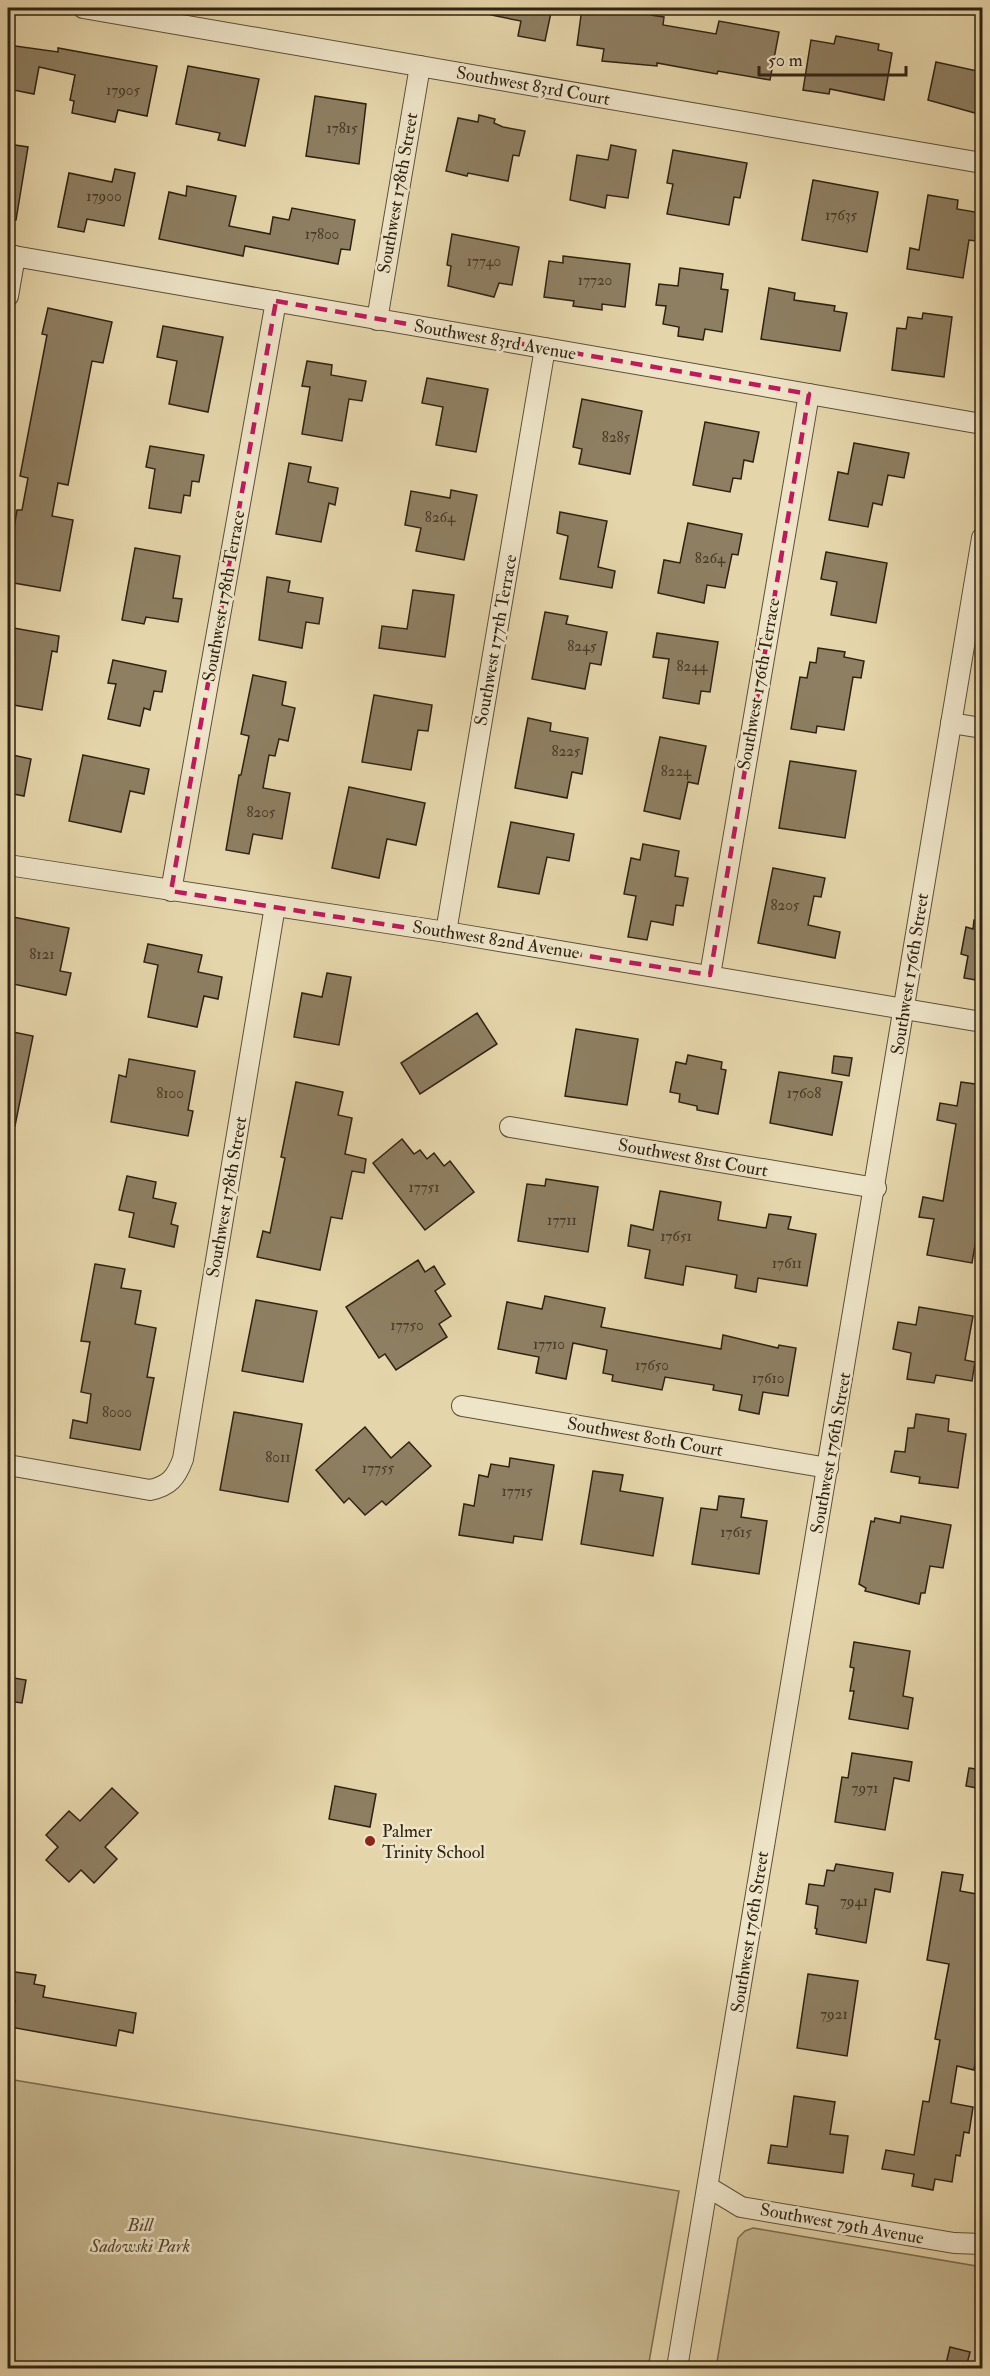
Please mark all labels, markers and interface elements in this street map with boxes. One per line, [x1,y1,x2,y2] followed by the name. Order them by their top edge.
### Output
[759,39,906,77] scale bar
[768,49,803,72] text: 50 m
[454,61,612,111] street label: Southwest 83rd Court
[106,81,141,100] house number: 17905
[373,111,423,275] street label: Southwest 178th Street
[326,119,358,138] house number: 17815
[86,187,122,206] house number: 17900
[825,206,857,225] house number: 17635
[305,225,339,244] house number: 17800
[467,252,501,271] house number: 17740
[578,271,612,290] house number: 17720
[412,314,578,366] street label: Southwest 83rd Avenue
[602,428,631,447] house number: 8285
[198,508,250,684] street label: Southwest 178th Terrace
[425,508,456,527] house number: 8264
[695,549,726,568] house number: 8264
[470,552,522,727] street label: Southwest 177th Terrace
[733,596,786,772] street label: Southwest 176th Terrace
[567,637,597,656] house number: 8245
[677,657,708,676] house number: 8244
[552,742,581,761] house number: 8225
[661,762,692,781] house number: 8224
[247,803,276,822] house number: 8205
[886,891,934,1057] street label: Southwest 176th Street
[771,896,800,915] house number: 8205
[411,915,582,965] street label: Southwest 82nd Avenue
[29,945,55,964] house number: 8121
[156,1084,184,1103] house number: 8100
[787,1084,821,1103] house number: 17608
[202,1115,252,1279] street label: Southwest 178th Street
[616,1134,770,1183] street label: Southwest 81st Court
[408,1178,440,1197] house number: 17751
[547,1211,577,1230] house number: 17711
[660,1227,692,1246] house number: 17651
[772,1254,802,1273] house number: 17611
[390,1316,424,1335] house number: 17750
[533,1335,565,1354] house number: 17710
[635,1356,669,1375] house number: 17650
[752,1369,784,1388] house number: 17610
[805,1370,857,1536] street label: Southwest 176th Street
[102,1403,132,1422] house number: 8000
[565,1412,725,1462] street label: Southwest 80th Court
[265,1448,291,1467] house number: 8011
[362,1459,395,1478] house number: 17755
[501,1482,533,1501] house number: 17715
[720,1523,752,1542] house number: 17615
[852,1779,878,1798] house number: 7971
[382,1820,485,1864] place label: Palmer Trinity School
[363,1834,377,1848] marker: Palmer Trinity School
[726,1849,774,2015] street label: Southwest 176th Street
[840,1892,868,1911] house number: 7941
[820,2005,848,2024] house number: 7921
[758,2198,926,2250] street label: Southwest 79th Avenue
[89,2214,190,2258] park label: Bill Sadowski Park

